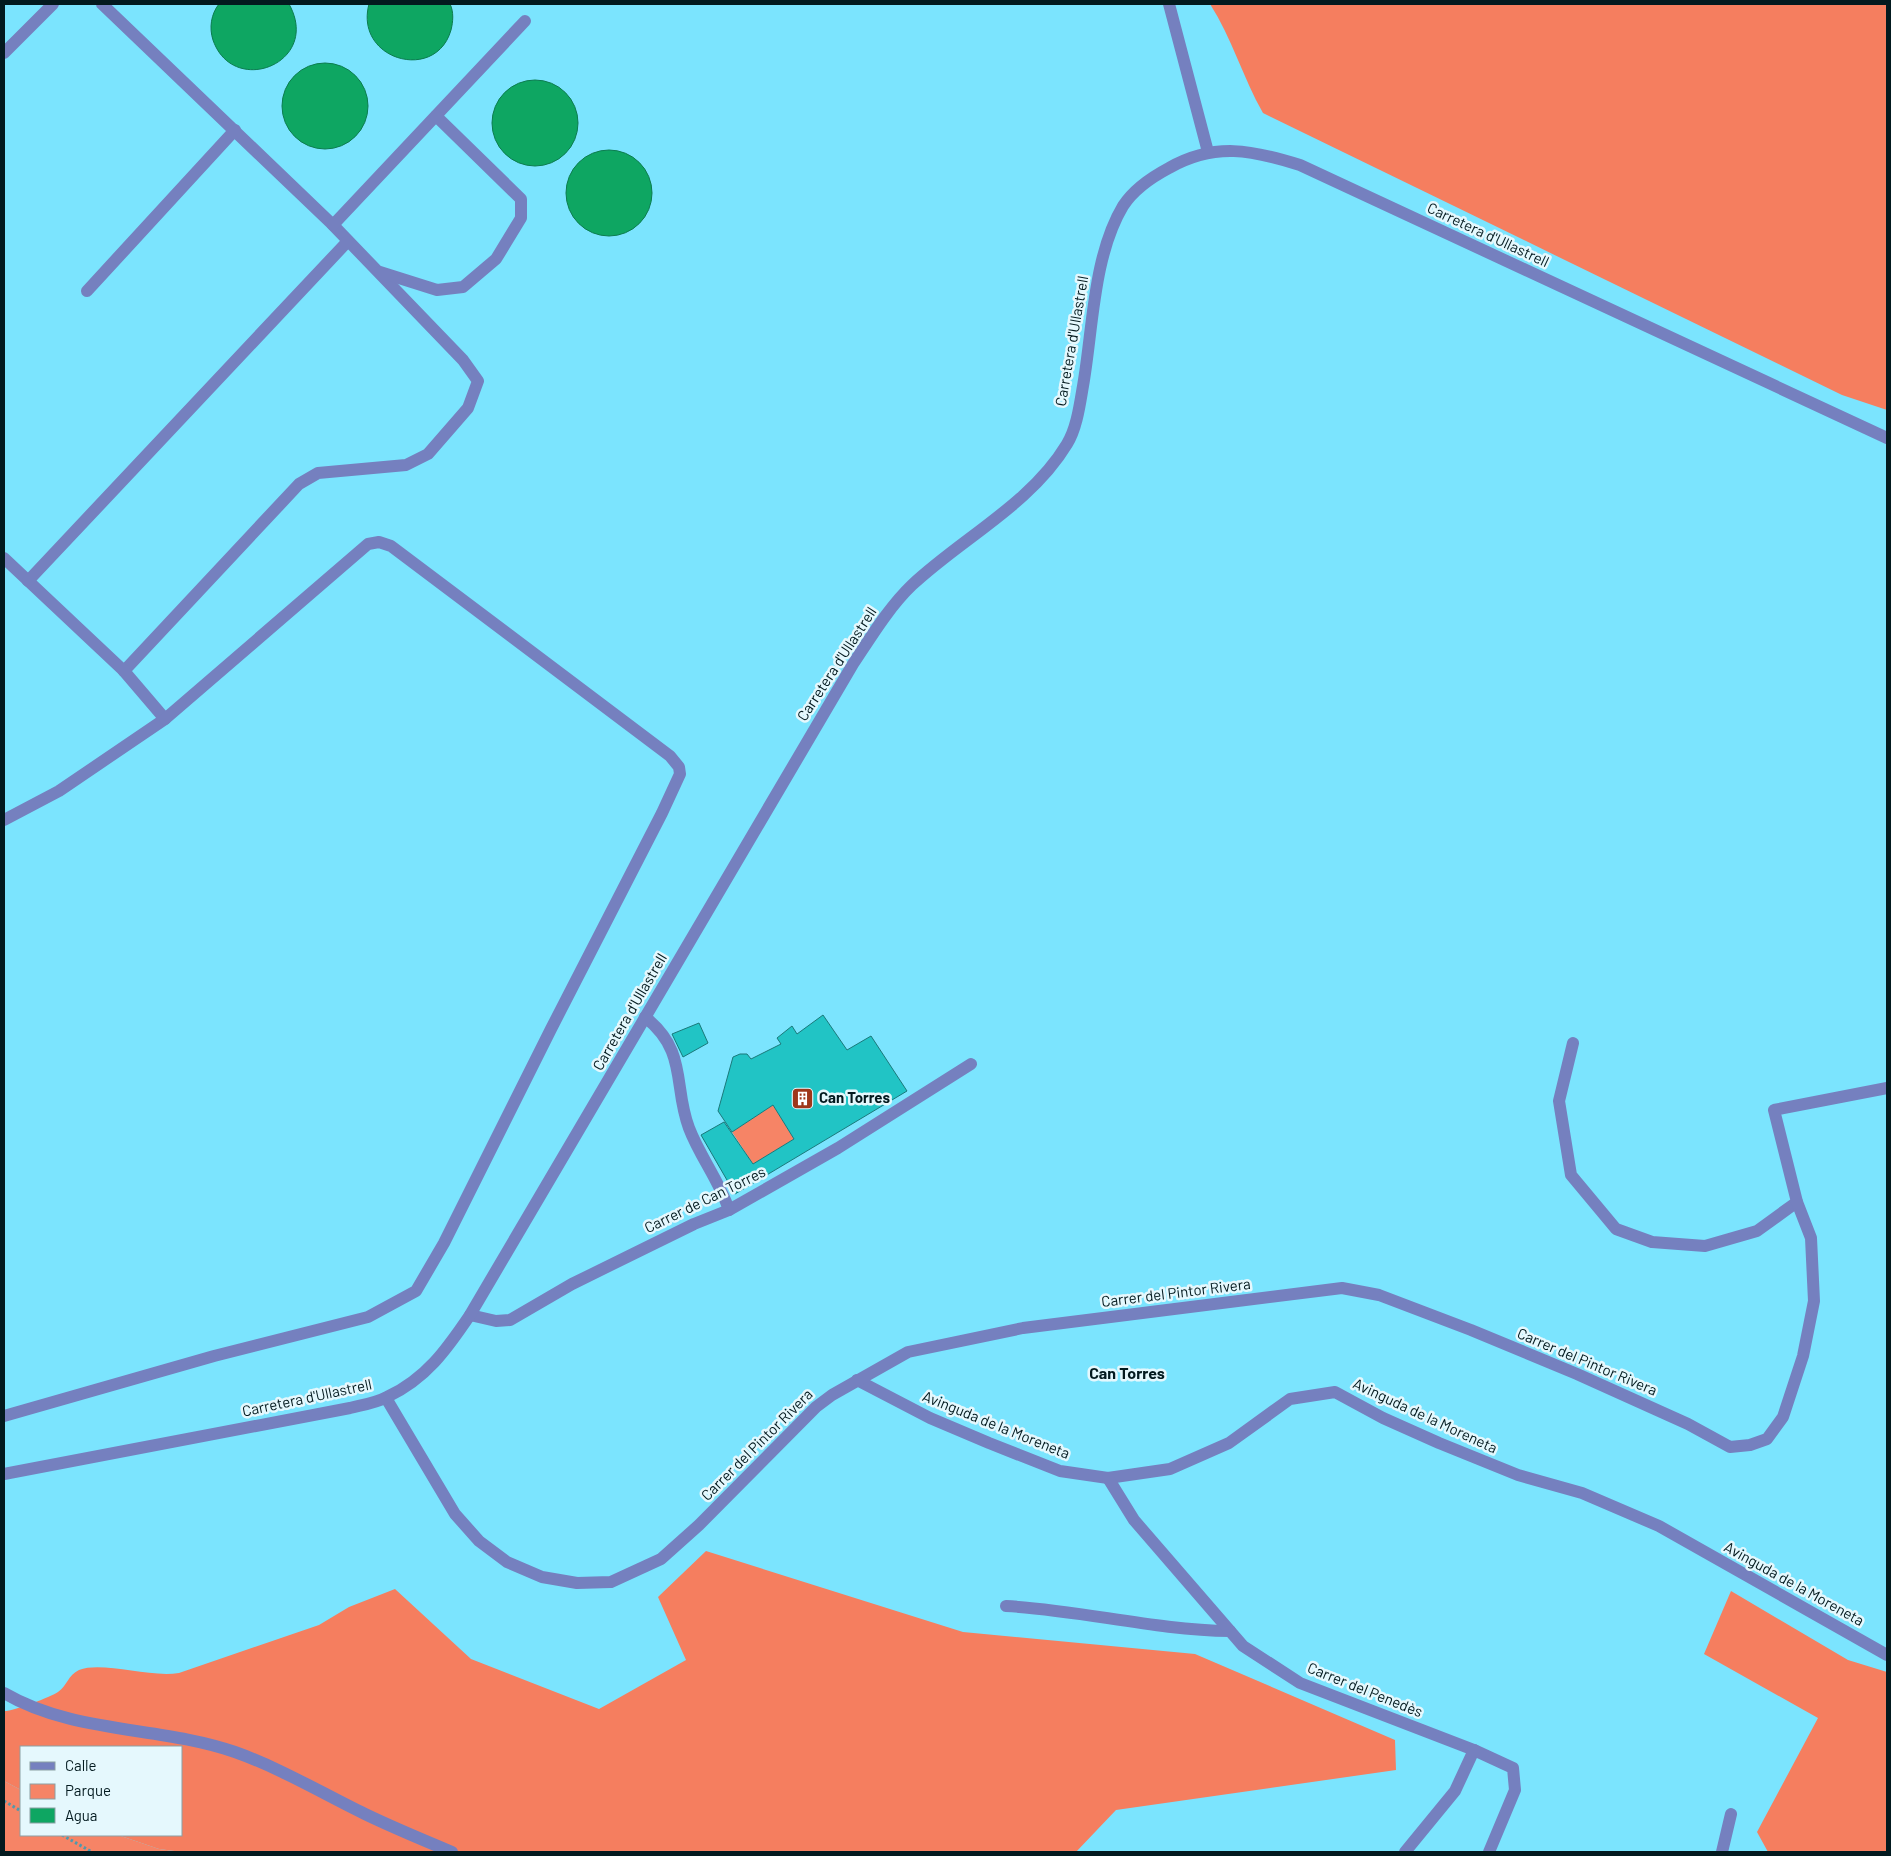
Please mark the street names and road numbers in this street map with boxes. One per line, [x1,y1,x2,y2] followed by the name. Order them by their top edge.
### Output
[1425,198,1552,270] street label: Carretera d'Ullastrell
[1051,274,1091,407] street label: Carretera d'Ullastrell
[793,603,880,724] street label: Carretera d'Ullastrell
[588,950,670,1073] street label: Carretera d'Ullastrell
[641,1162,768,1236] street label: Carrer de Can Torres
[1100,1274,1252,1310] street label: Carrer del Pintor Rivera
[1515,1323,1660,1399] street label: Carrer del Pintor Rivera
[240,1374,373,1420] street label: Carretera d'Ullastrell
[1350,1374,1500,1456] street label: Avinguda de la Moreneta
[697,1385,816,1504] street label: Carrer del Pintor Rivera
[920,1386,1073,1462] street label: Avinguda de la Moreneta
[1721,1537,1868,1629] street label: Avinguda de la Moreneta
[1305,1658,1426,1720] street label: Carrer del Penedès

